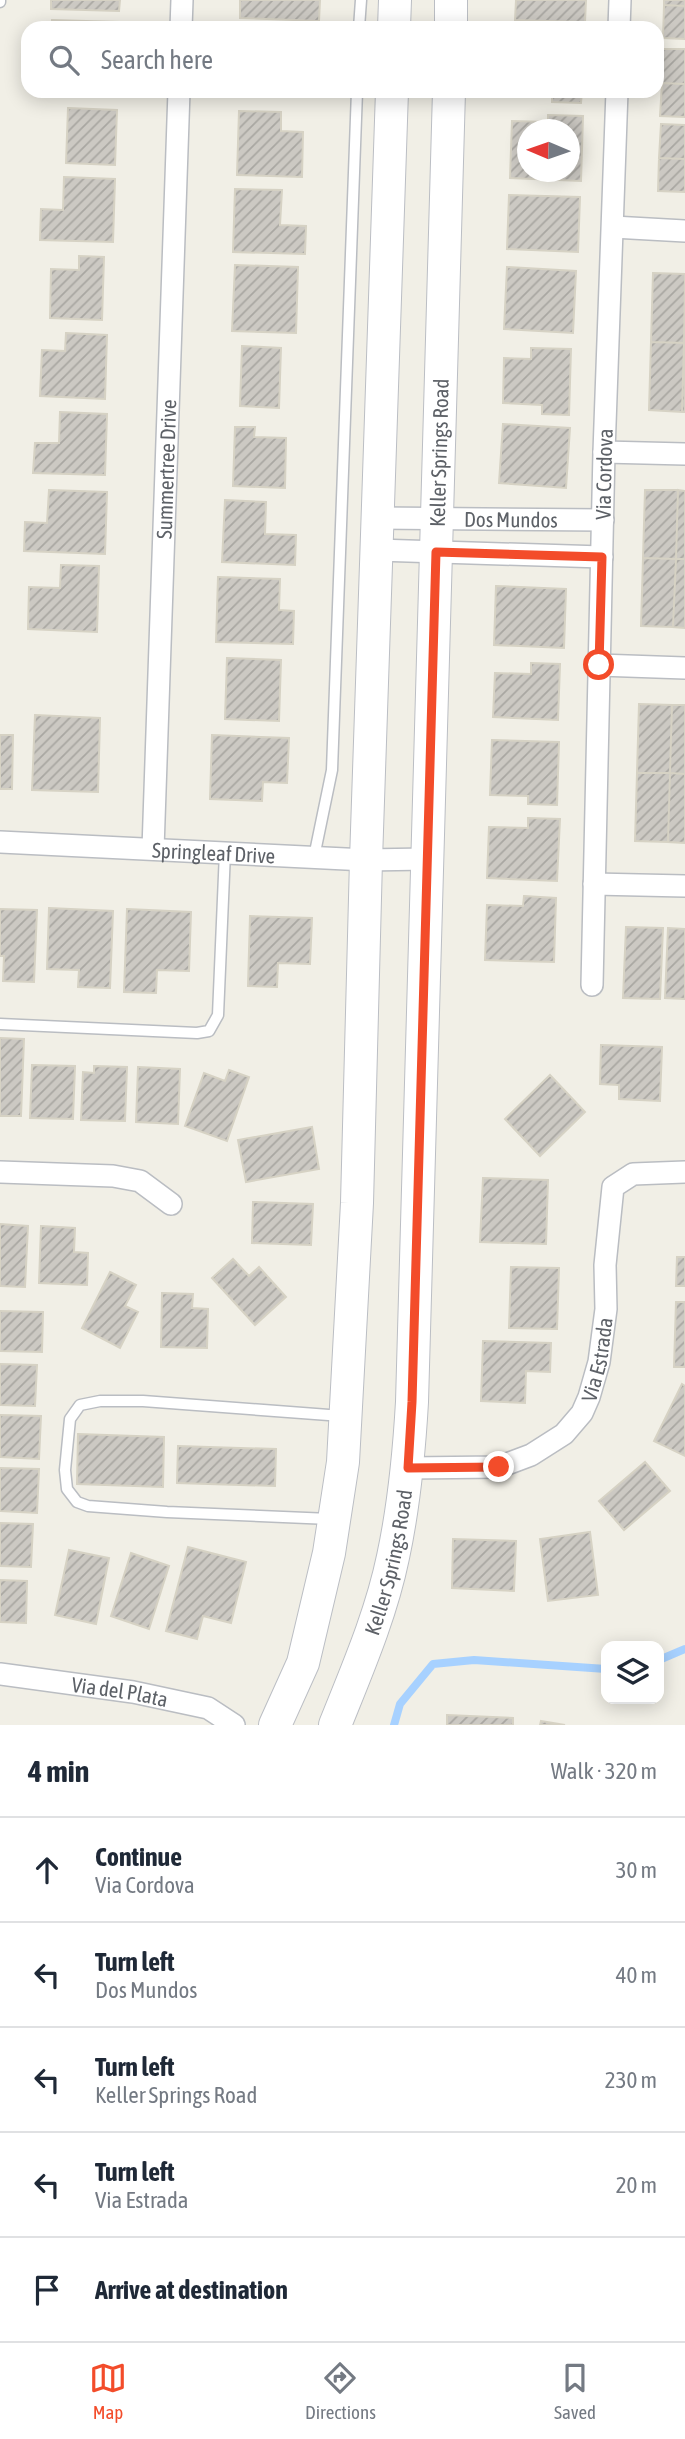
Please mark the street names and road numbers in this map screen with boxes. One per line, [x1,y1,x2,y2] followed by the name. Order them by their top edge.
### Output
[425,378,453,527] street label: Keller Springs Road
[152,399,180,539] street label: Summertree Drive
[590,428,617,520] street label: Via Cordova
[464,507,558,532] street label: Dos Mundos
[152,837,276,868] street label: Springleaf Drive
[576,1316,617,1404] street label: Via Estrada
[359,1488,416,1638] street label: Keller Springs Road
[70,1672,170,1711] street label: Via del Plata

